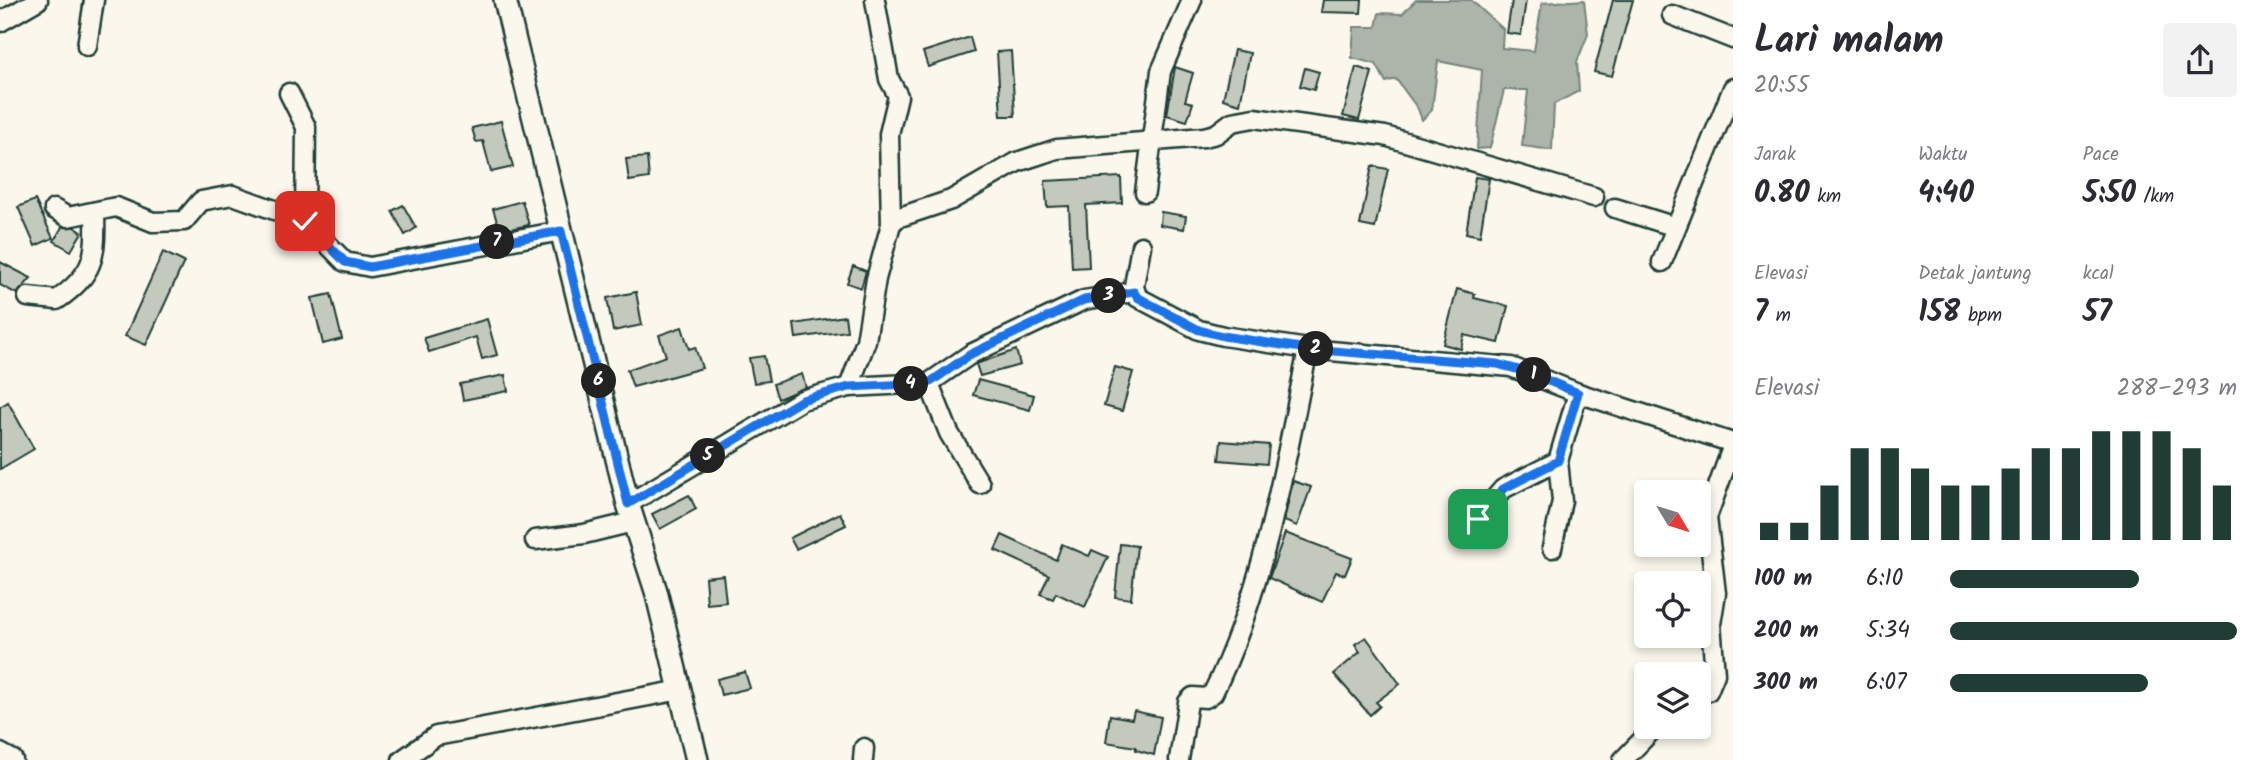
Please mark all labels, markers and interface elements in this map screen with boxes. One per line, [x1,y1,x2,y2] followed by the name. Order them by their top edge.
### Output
[1754,12,1944,72] text: Lari malam
[2163,23,2237,97] button: share
[1754,68,1809,104] text: 20:55
[1754,140,1796,170] text: Jarak
[1918,140,1968,170] text: Waktu
[2083,140,2119,170] text: Pace
[1754,170,1810,218] text: 0.80
[1918,170,1974,218] text: 4:40
[2083,170,2136,218] text: 5:50
[1810,182,1841,212] text: km
[2136,182,2174,212] text: /km
[275,191,335,251] pin
[286,202,324,240] icon: check
[480,224,514,260] pin: 7
[492,226,501,256] text: 7
[1754,259,1808,289] text: Elevasi
[1918,259,2031,289] text: Detak jantung
[2083,259,2114,289] text: kcal
[1092,278,1126,314] pin: 3
[1103,280,1114,310] text: 3
[1754,289,1768,337] text: 7
[1918,289,1960,337] text: 158
[2083,289,2112,337] text: 57
[1768,301,1791,331] text: m
[1960,301,2002,331] text: bpm
[1298,332,1334,366] pin: 2
[1310,333,1321,363] text: 2
[1516,358,1552,392] pin: 1
[1531,359,1536,389] text: 1
[582,364,616,398] pin: 6
[593,365,604,395] text: 6
[894,366,928,402] pin: 4
[905,368,916,398] text: 4
[1754,371,1819,407] text: Elevasi
[2117,371,2237,407] text: 288–293 m
[690,438,726,474] pin: 5
[703,440,712,470] text: 5
[1634,480,1712,556] north arrow
[1634,480,1711,739] map controls
[1448,489,1508,549] pin
[1459,500,1497,538] icon: arrive
[1754,561,1812,597] text: 100 m
[1866,561,1903,597] text: 6:10
[1634,571,1711,648] button: locate
[1754,613,1819,649] text: 200 m
[1866,613,1910,649] text: 5:34
[1634,662,1711,739] button: layers
[1754,665,1818,701] text: 300 m
[1866,665,1907,701] text: 6:07

